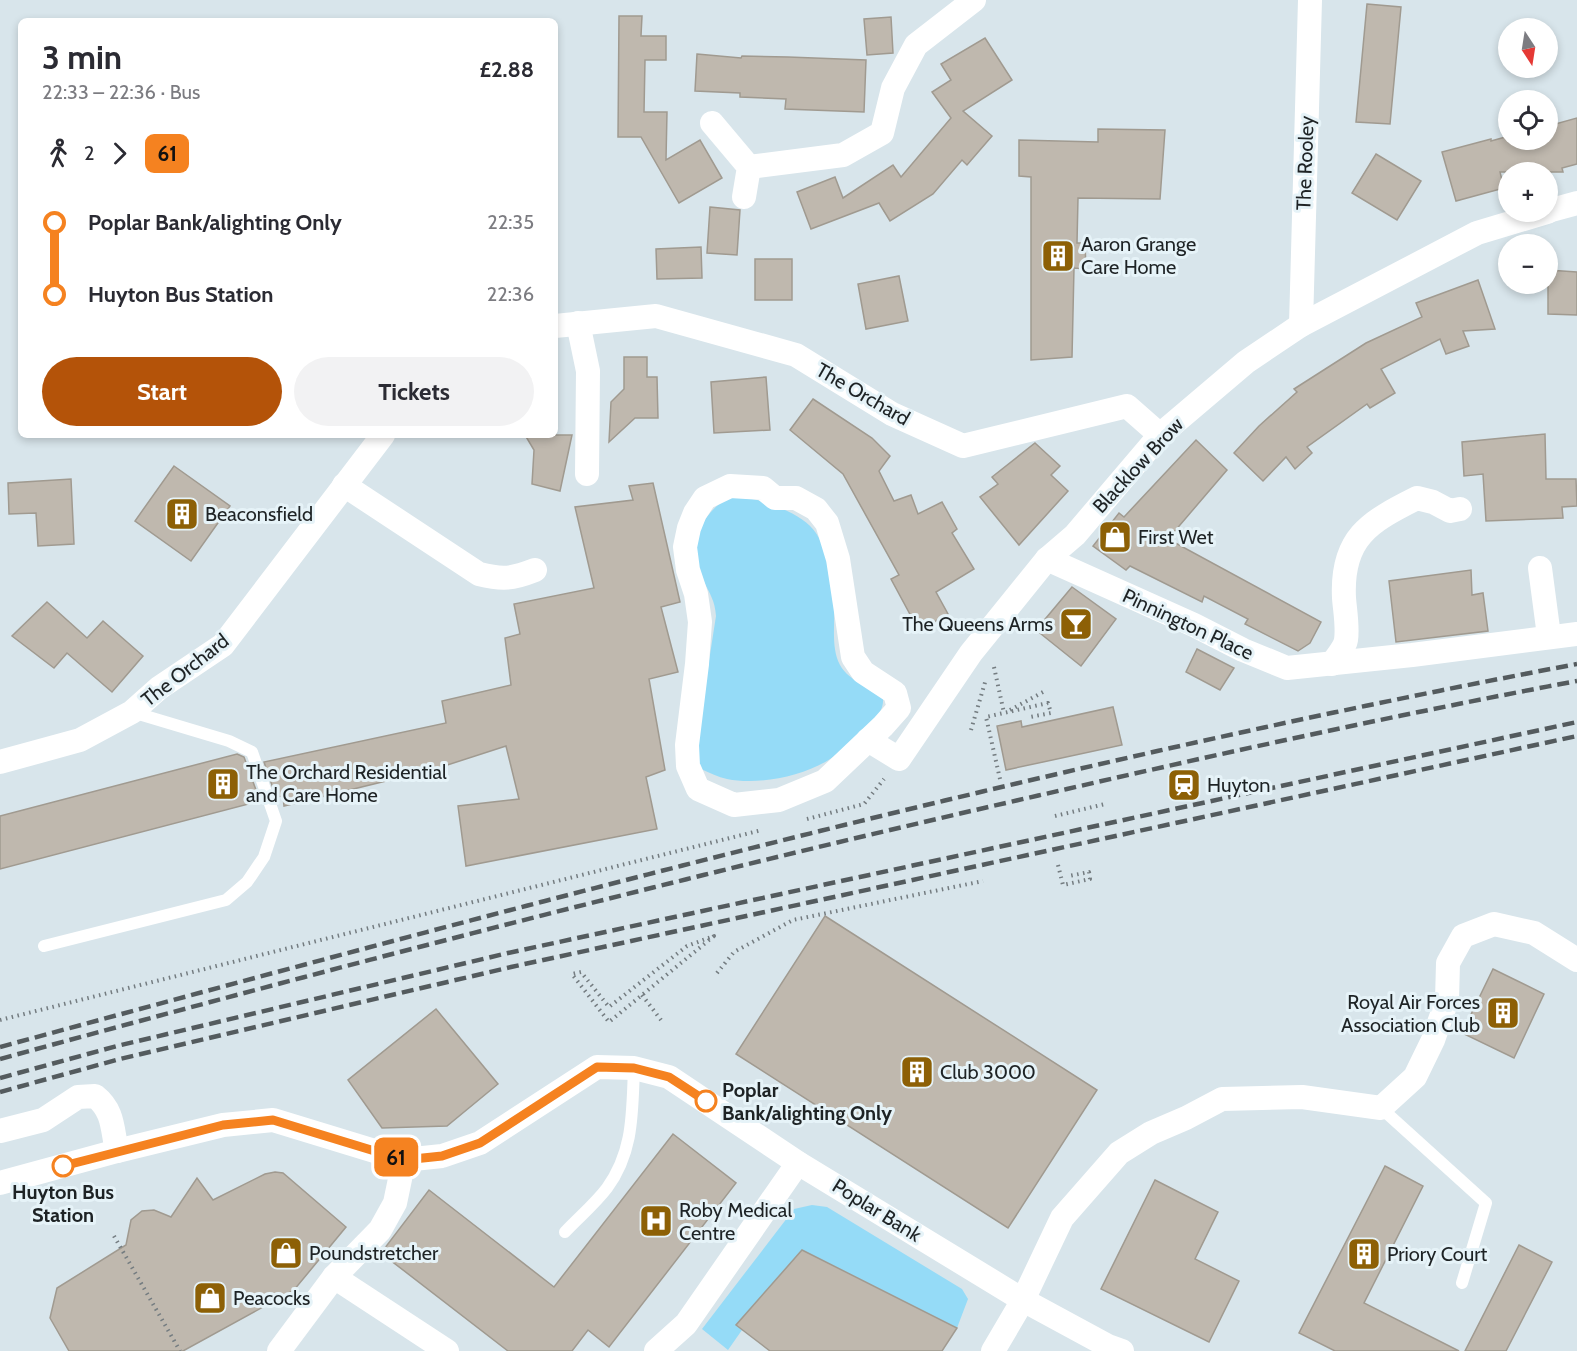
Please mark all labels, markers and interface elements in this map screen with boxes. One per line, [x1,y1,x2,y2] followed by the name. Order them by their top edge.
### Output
[1498,18,1558,78] north arrow
[1498,18,1558,294] map controls
[42,37,122,77] text: 3 min
[479,56,534,83] text: £2.88
[42,80,200,104] text: 22:33 – 22:36 · Bus
[1498,90,1558,150] button: locate
[1291,115,1319,211] street label: The Rooley
[42,137,75,170] icon: walk
[103,137,136,170] icon: forward
[84,141,94,165] text: 2
[157,141,177,166] text: 61
[1498,162,1558,222] button: +
[88,209,342,236] text: Poplar Bank/alighting Only
[487,210,534,234] text: 22:35
[1081,232,1196,279] place label: Aaron Grange Care Home
[1498,234,1558,294] button: −
[1040,238,1076,274] building icon: Aaron Grange Care Home
[88,281,273,308] text: Huyton Bus Station
[487,282,534,306] text: 22:36
[42,357,282,426] button: Start
[294,357,534,426] button: Tickets
[812,358,914,430] street label: The Orchard
[1088,412,1189,518] street label: Blacklow Brow
[164,496,200,532] building icon: Beaconsfield
[205,502,313,526] place label: Beaconsfield
[1097,519,1133,555] shop icon: First Wet
[1138,525,1214,549] place label: First Wet
[1119,583,1257,665] street label: Pinnington Place
[1058,606,1094,642] bar icon: The Queens Arms
[902,612,1053,636] place label: The Queens Arms
[137,628,233,712] street label: The Orchard
[246,760,447,807] place label: The Orchard Residential and Care Home
[205,766,241,802] building icon: The Orchard Residential and Care Home
[1166,767,1202,803] station icon: Huyton
[1207,773,1270,797] place label: Huyton
[1341,990,1480,1037] place label: Royal Air Forces Association Club
[1485,995,1521,1031] building icon: Royal Air Forces Association Club
[899,1054,935,1090] building icon: Club 3000
[940,1060,1036,1084] place label: Club 3000
[722,1078,892,1125] place label: Poplar Bank/alighting Only
[695,1090,717,1112] marker: Poplar Bank/alighting Only
[369,1138,423,1176] line badge: 61
[386,1145,406,1170] text: 61
[52,1155,74,1177] marker: Huyton Bus Station
[828,1173,926,1247] street label: Poplar Bank
[12,1180,114,1227] place label: Huyton Bus Station
[679,1198,792,1245] place label: Roby Medical Centre
[638,1203,674,1239] hospital icon: Roby Medical Centre
[268,1235,304,1271] shop icon: Poundstretcher
[1346,1236,1382,1272] building icon: Priory Court
[309,1241,439,1265] place label: Poundstretcher
[1387,1242,1488,1266] place label: Priory Court
[192,1280,228,1316] shop icon: Peacocks
[233,1286,310,1310] place label: Peacocks

